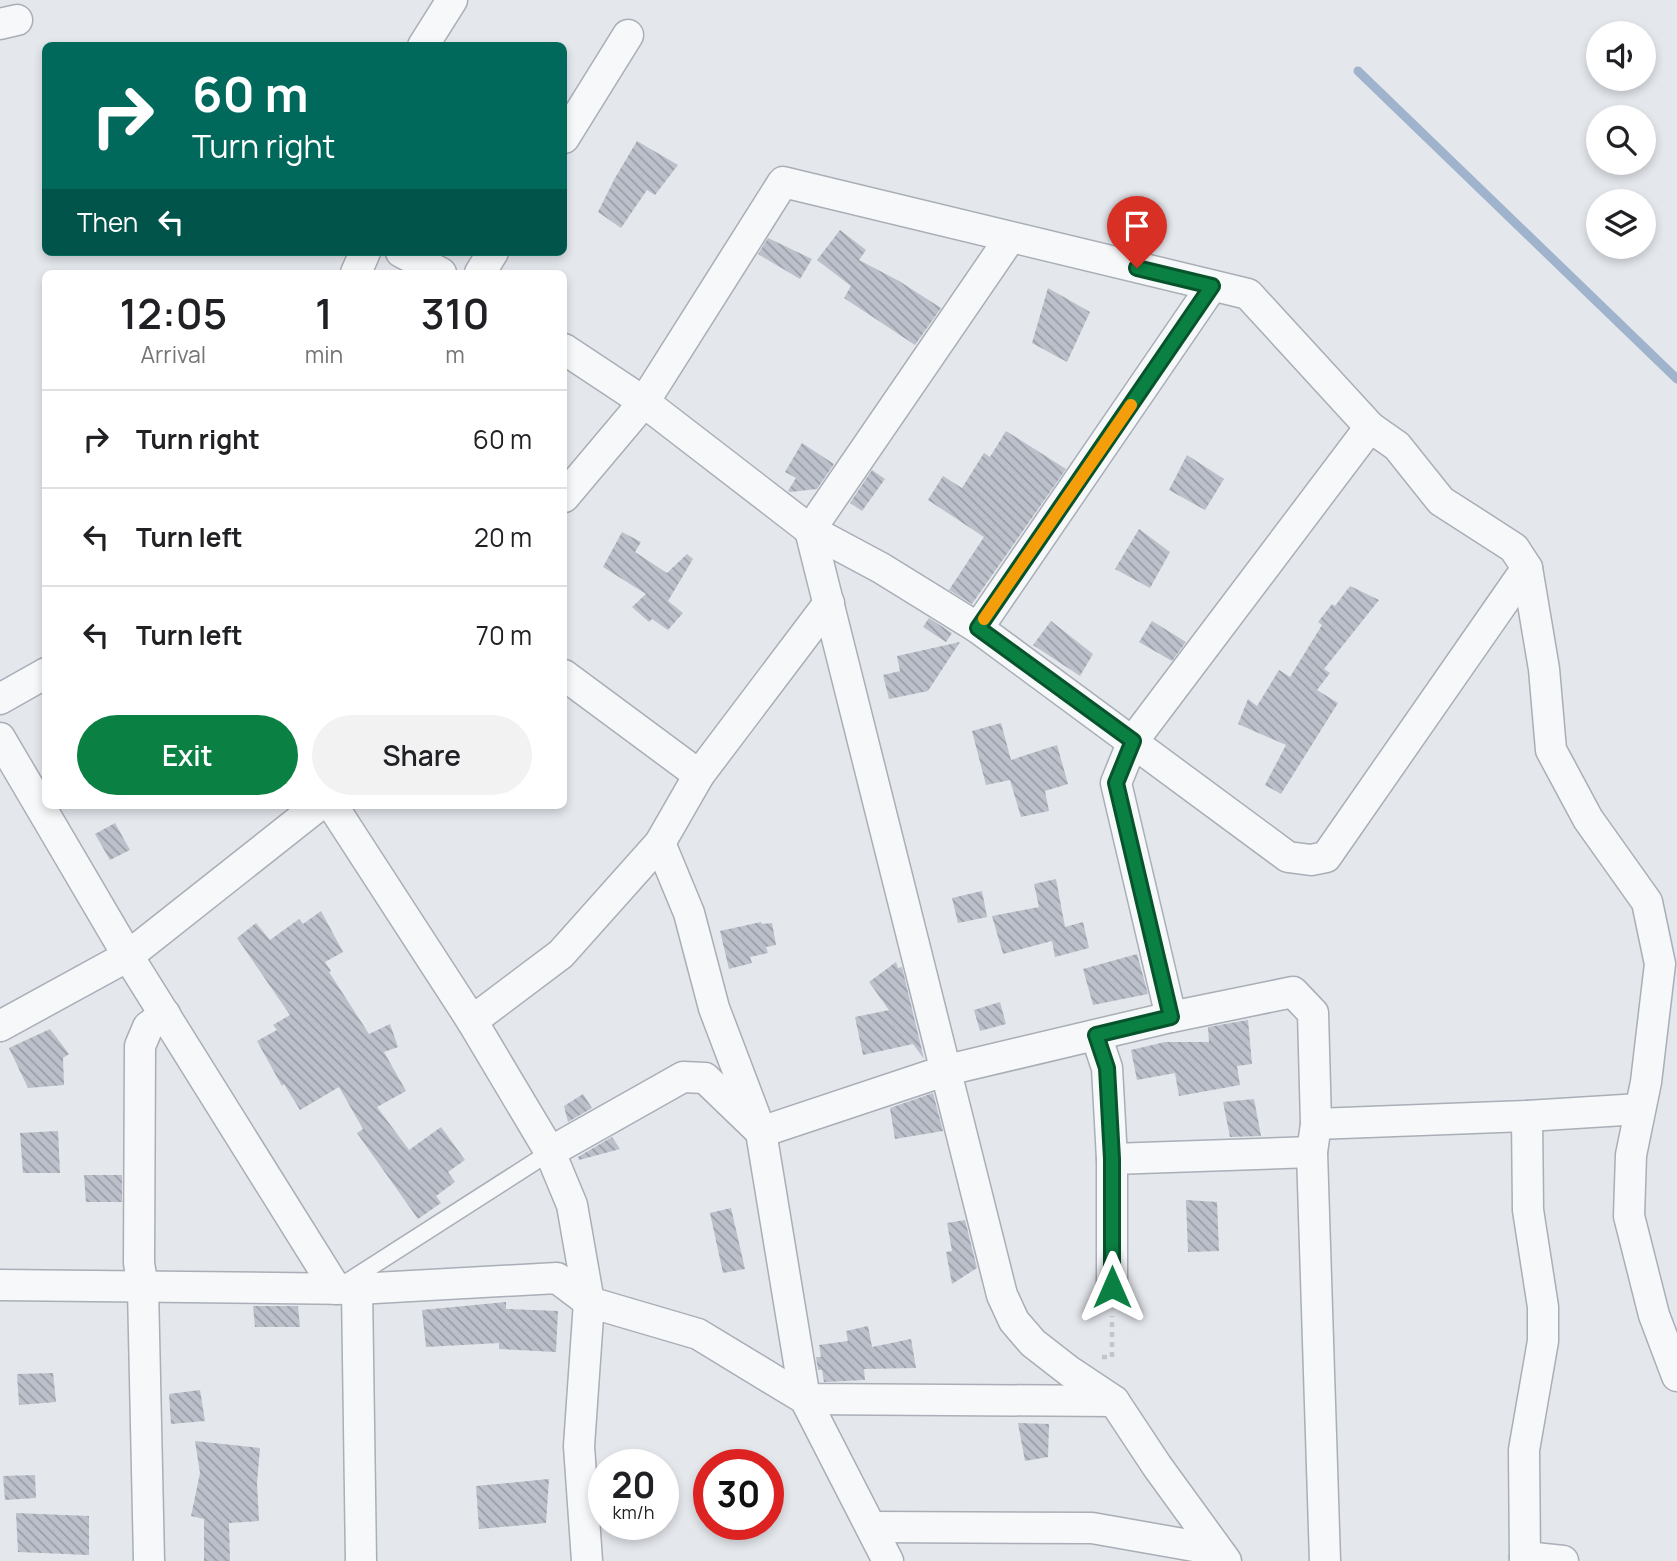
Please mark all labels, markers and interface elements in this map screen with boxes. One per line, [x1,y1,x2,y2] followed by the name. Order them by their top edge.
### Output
[1586,21,1656,259] map controls
[1586,21,1656,91] button: sound
[192,60,309,127] text: 60 m
[77,70,168,161] icon: right
[1586,105,1656,175] button: search
[192,124,335,168] text: Turn right
[1586,189,1656,259] button: layers
[1107,196,1167,268] pin
[152,203,190,241] icon: left
[77,204,138,240] text: Then
[1118,207,1156,245] icon: arrive
[120,284,227,342] text: 12:05
[315,284,333,342] text: 1
[421,284,489,342] text: 310
[140,338,206,370] text: Arrival
[305,338,343,370] text: min
[445,338,465,370] text: m
[77,420,115,458] icon: right
[136,421,260,457] text: Turn right
[473,421,532,457] text: 60 m
[77,518,115,556] icon: left
[136,519,243,555] text: Turn left
[474,519,532,555] text: 20 m
[77,616,115,654] icon: left
[136,617,243,653] text: Turn left
[476,617,532,653] text: 70 m
[77,715,298,795] button: Exit
[312,715,532,795] button: Share
[1075,1250,1149,1324] position arrow
[693,1449,784,1540] speed limit sign: 30
[612,1461,655,1509] text: 20
[613,1500,654,1524] text: km/h

